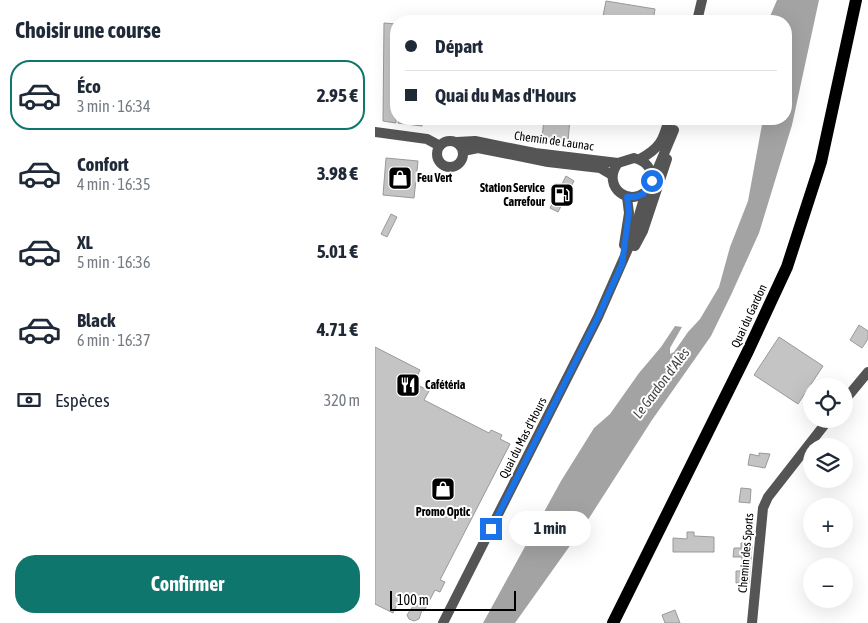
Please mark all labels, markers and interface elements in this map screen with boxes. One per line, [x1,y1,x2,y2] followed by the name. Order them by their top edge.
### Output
[15,17,161,43] text: Choisir une course
[435,35,483,57] text: Départ
[17,73,62,118] icon: car
[77,75,101,97] text: Éco
[317,84,358,106] text: 2.95 €
[435,84,576,106] text: Quai du Mas d'Hours
[77,97,150,115] text: 3 min · 16:34
[513,128,595,154] street label: Chemin de Launac
[17,151,62,196] icon: car
[77,153,129,175] text: Confort
[317,162,358,184] text: 3.98 €
[387,165,413,191] shop icon: Feu Vert
[641,170,663,192] route start
[417,171,453,185] place label: Feu Vert
[77,175,150,193] text: 4 min · 16:35
[480,181,546,209] place label: Station Service Carrefour
[549,182,575,208] fuel station icon: Station Service Carrefour
[17,229,62,274] icon: car
[77,231,93,253] text: XL
[317,240,358,262] text: 5.01 €
[77,253,150,271] text: 5 min · 16:36
[728,282,770,350] street label: Quai du Gardon
[17,307,62,352] icon: car
[77,309,115,331] text: Black
[317,318,358,340] text: 4.71 €
[77,331,150,349] text: 6 min · 16:37
[629,345,693,421] water label: Le Gardon d'Alès
[395,372,421,398] restaurant icon: Cafétéria
[425,378,466,392] place label: Cafétéria
[803,378,853,608] map controls
[803,378,853,428] button: locate
[15,386,43,414] icon: cash
[55,389,110,411] text: Espèces
[324,391,360,409] text: 320 m
[497,395,549,481] street label: Quai du Mas d'Hours
[803,438,853,488] button: layers
[430,476,456,502] shop icon: Promo Optic
[803,498,853,548] button: +
[416,505,471,519] place label: Promo Optic
[509,512,591,546] callout: 1 min
[736,513,756,593] street label: Chemin des Sports
[480,518,502,540] route end
[534,519,566,537] text: 1 min
[15,555,360,613] button: Confirmer
[803,558,853,608] button: −
[390,588,516,611] scale bar
[397,592,429,608] text: 100 m

